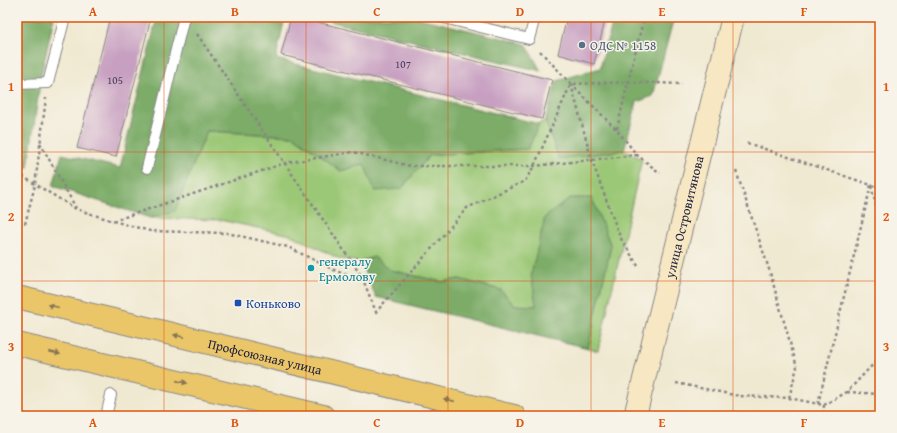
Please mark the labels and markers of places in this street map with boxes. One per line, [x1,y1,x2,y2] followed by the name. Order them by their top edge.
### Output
[590,36,656,55] place label: ОДС № 1158
[577,40,587,50] marker: ОДС № 1158
[319,252,376,286] place label: генералу Ермолову
[306,263,316,273] marker: генералу Ермолову
[246,294,301,313] place label: Коньково
[233,298,243,308] marker: Коньково

